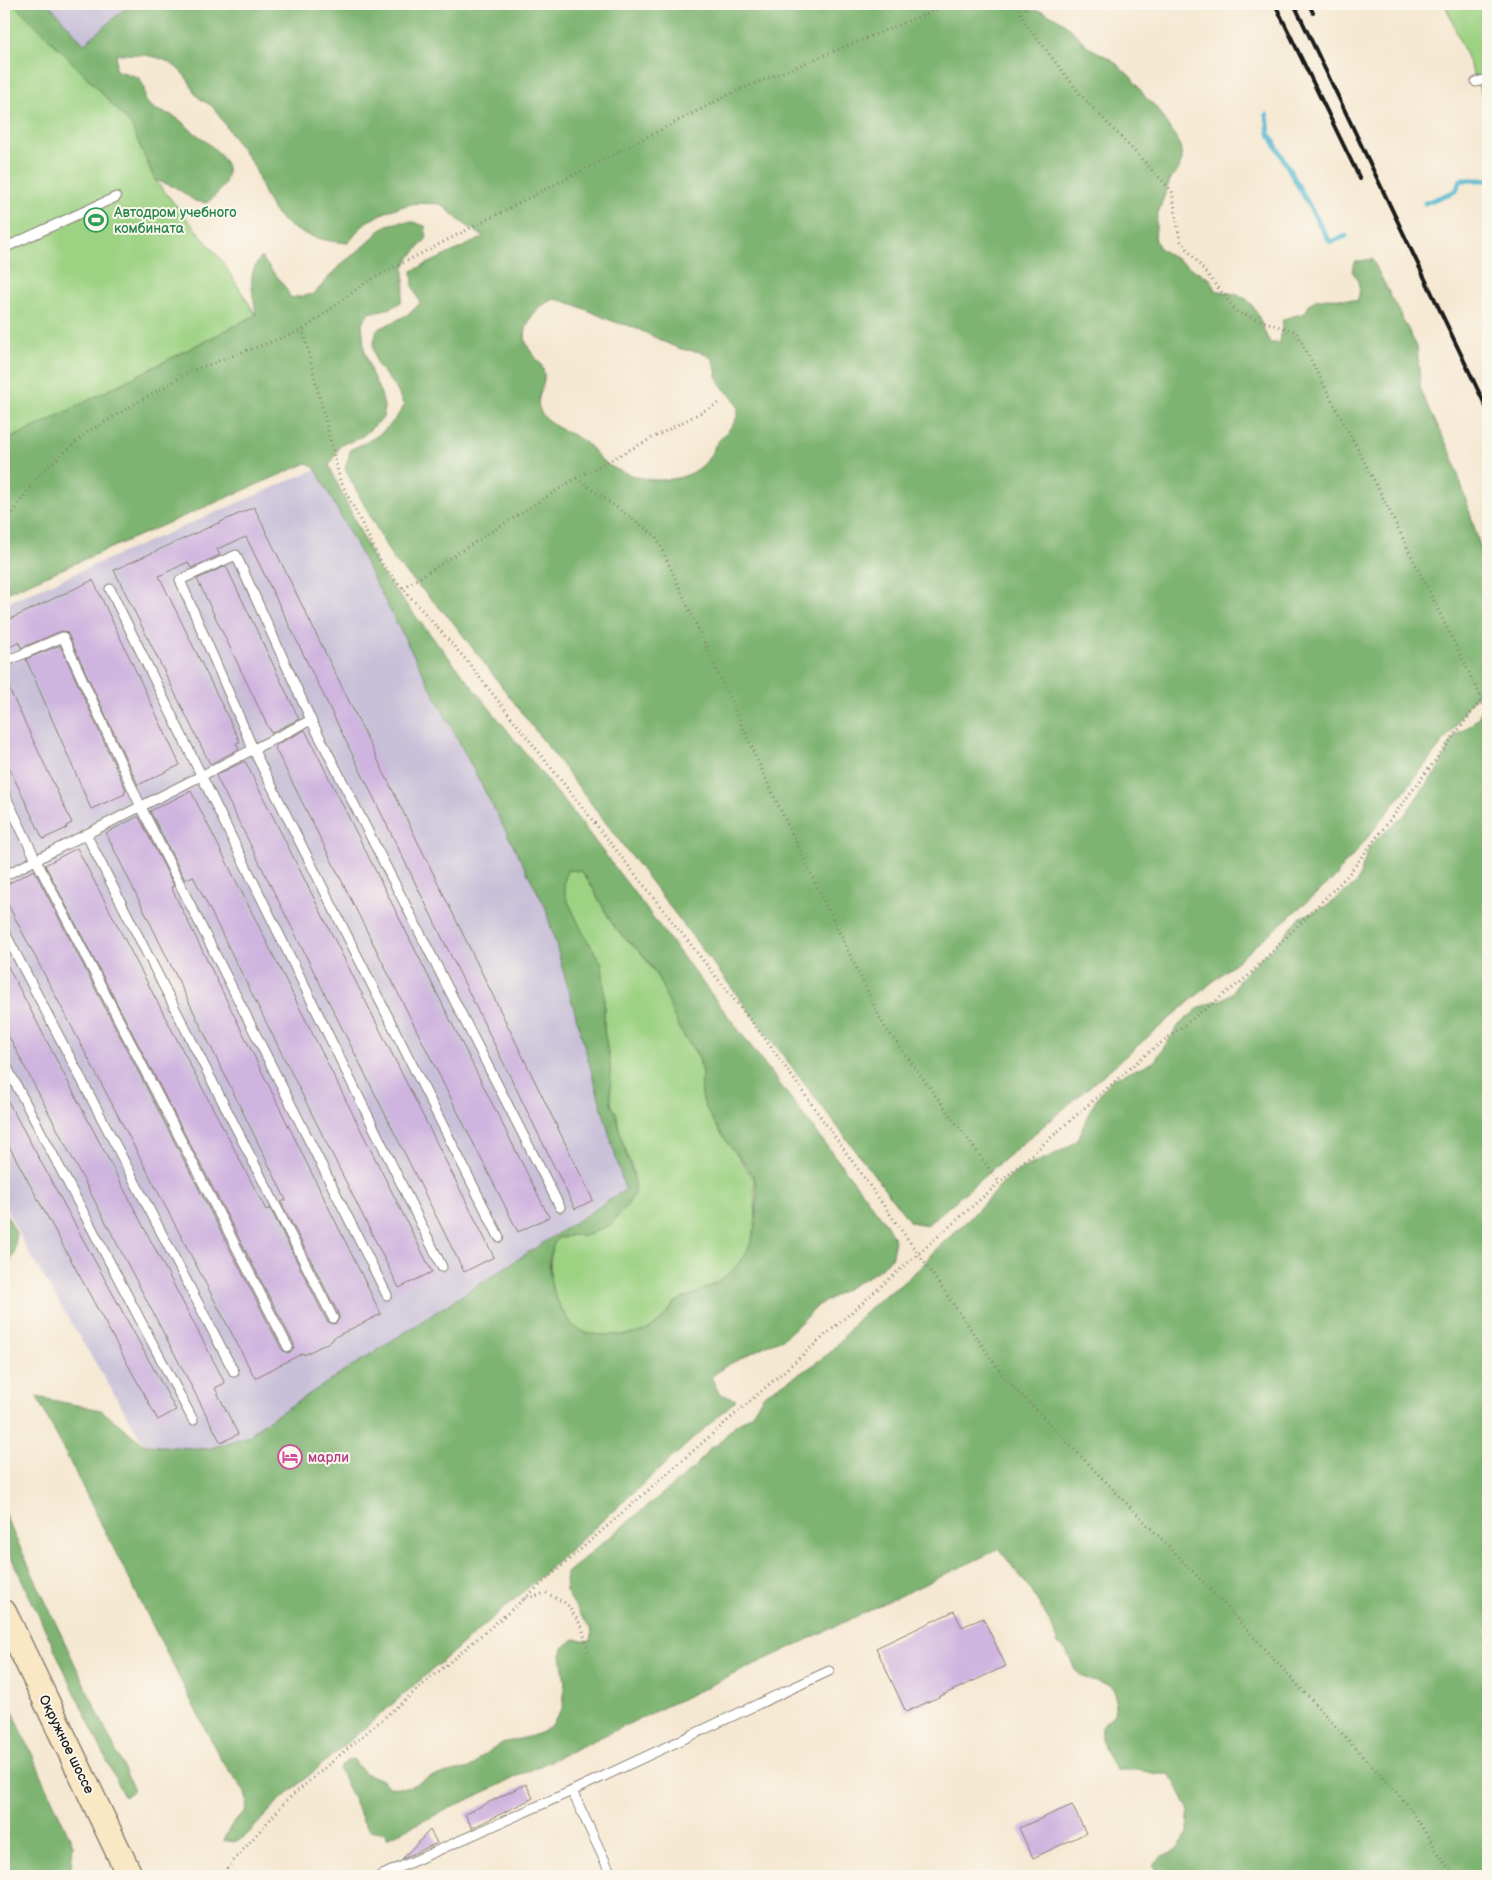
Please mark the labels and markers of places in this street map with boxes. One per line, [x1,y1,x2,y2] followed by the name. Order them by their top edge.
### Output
[113,204,237,237] place label: Автодром учебного комбината
[83,207,109,233] sports icon: Автодром учебного комбината
[277,1444,303,1470] hotel icon: марли
[308,1449,349,1466] place label: марли

